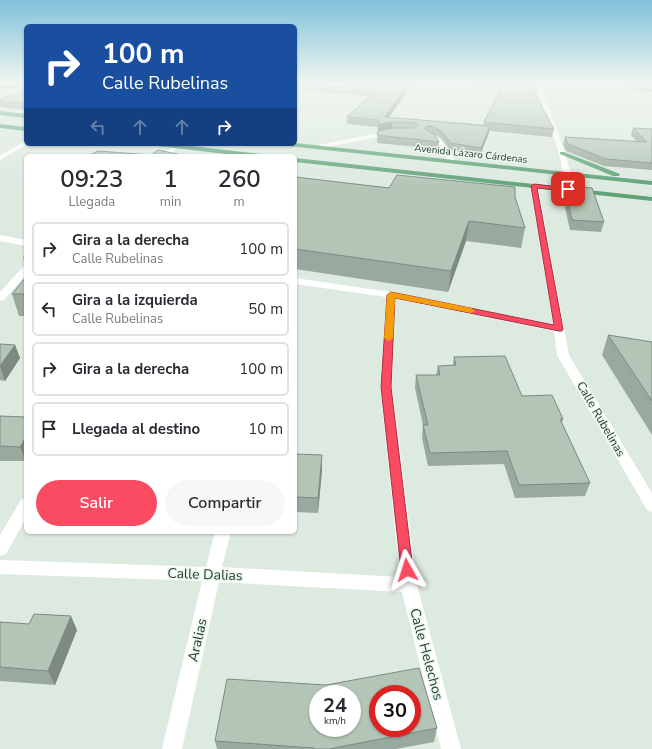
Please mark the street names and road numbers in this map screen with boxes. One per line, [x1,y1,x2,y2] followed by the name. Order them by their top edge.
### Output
[414,141,528,167] street label: Avenida Lázaro Cárdenas
[573,379,629,460] street label: Calle Rubelinas
[167,564,243,585] street label: Calle Dalias
[405,606,448,702] street label: Calle Helechos
[183,616,212,664] street label: Aralias

